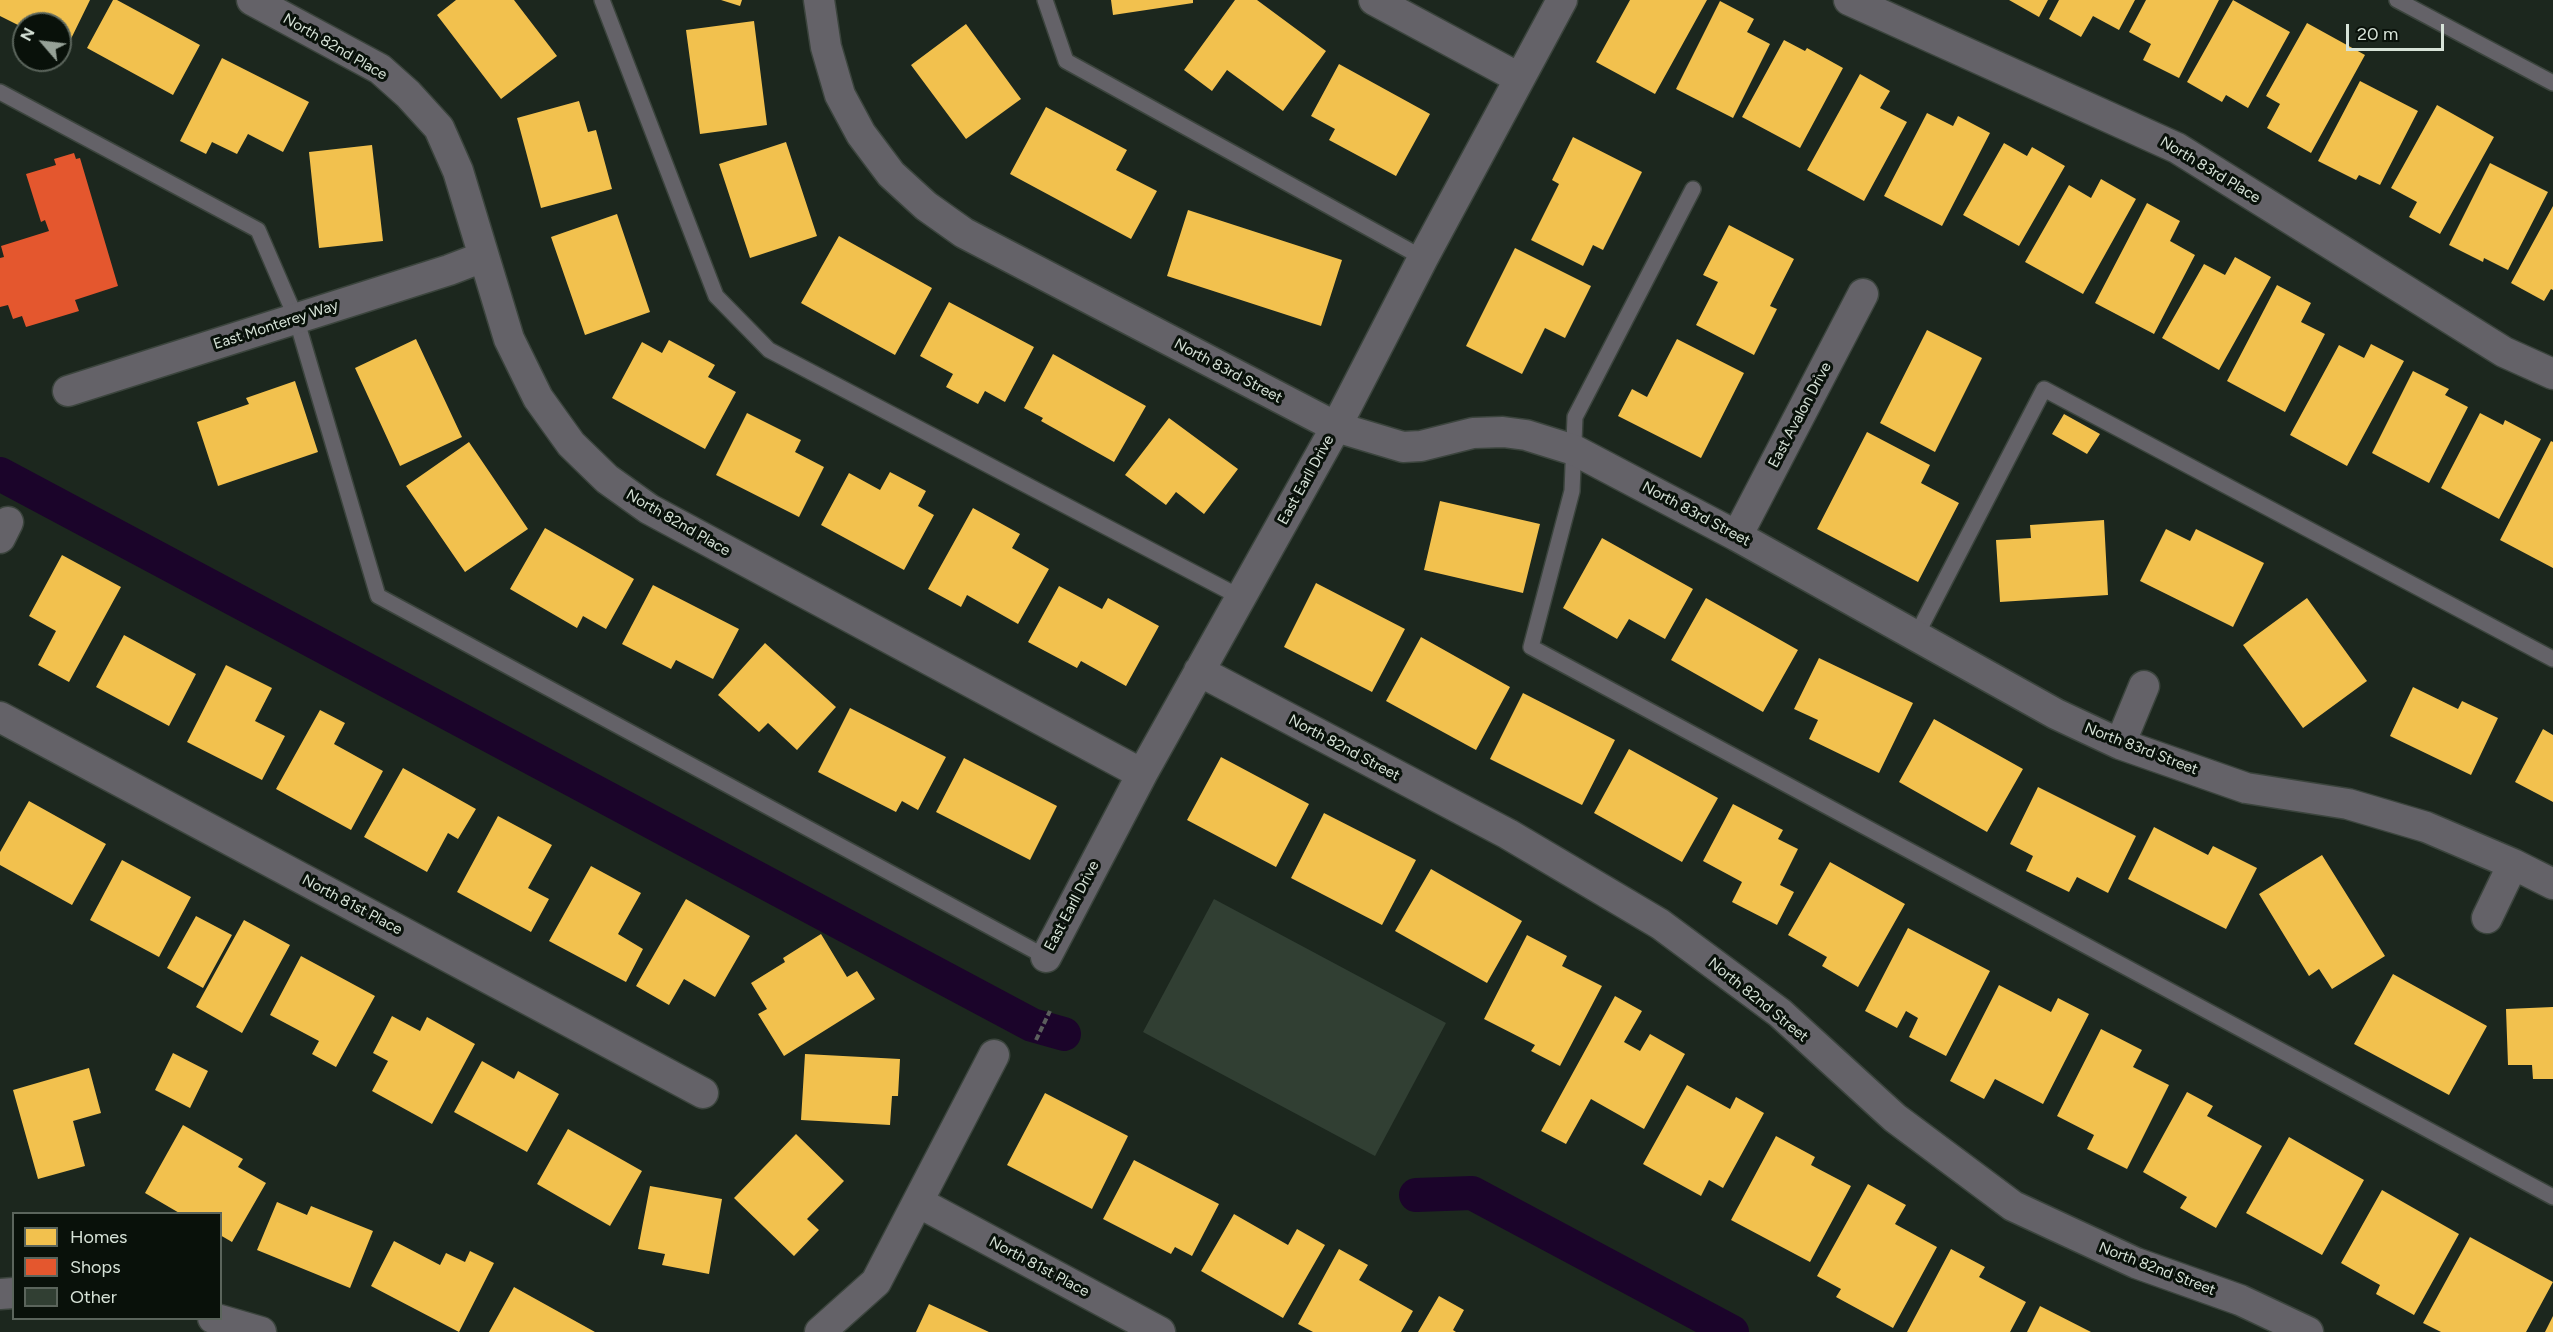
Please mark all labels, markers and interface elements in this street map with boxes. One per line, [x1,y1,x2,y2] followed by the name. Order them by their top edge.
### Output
[280,10,390,84] street label: North 82nd Place
[12,12,72,72] north arrow
[2349,12,2446,50] scale bar
[2357,23,2398,45] text: 20 m
[16,24,39,44] text: N
[2157,133,2263,207] street label: North 83rd Place
[211,296,341,354] street label: East Monterey Way
[1171,335,1285,407] street label: North 83rd Street
[1765,359,1835,471] street label: East Avalon Drive
[1274,432,1338,528] street label: East Earll Drive
[1639,478,1753,550] street label: North 83rd Street
[623,486,733,560] street label: North 82nd Place
[1285,711,1403,785] street label: North 82nd Street
[2082,719,2200,779] street label: North 83rd Street
[1041,858,1103,954] street label: East Earll Drive
[299,871,405,939] street label: North 81st Place
[1704,954,1812,1046] street label: North 82nd Street
[12,1212,222,1320] legend
[70,1226,128,1248] text: Homes
[986,1233,1092,1301] street label: North 81st Place
[2096,1238,2218,1300] street label: North 82nd Street
[70,1256,121,1278] text: Shops
[70,1286,117,1308] text: Other

